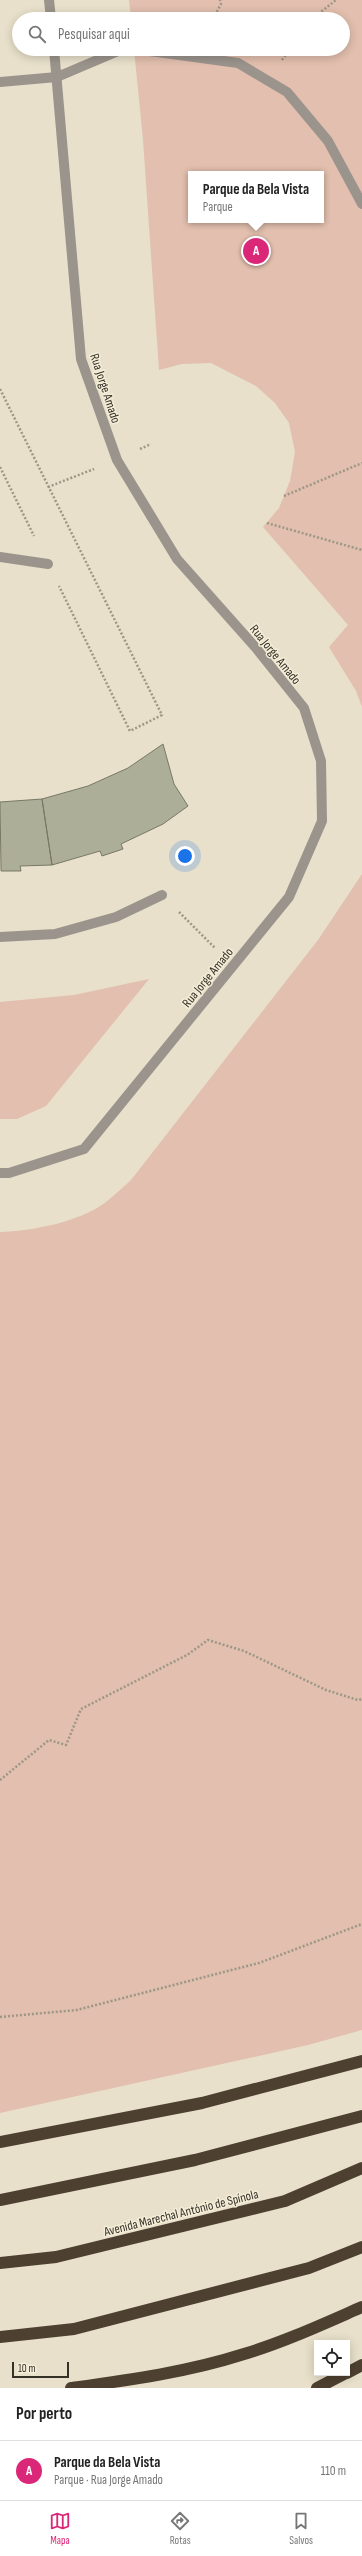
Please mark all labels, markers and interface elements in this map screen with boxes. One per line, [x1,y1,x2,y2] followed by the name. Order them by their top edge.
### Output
[12,12,350,56] search box
[26,23,48,45] icon: search
[58,25,130,44] text: Pesquisar aqui
[188,171,324,223] popup
[203,180,309,199] text: Parque da Bela Vista
[203,199,233,215] text: Parque
[243,236,269,266] pin: A
[86,351,124,425] street label: Rua Jorge Amado
[246,621,304,688] street label: Rua Jorge Amado
[175,846,195,866] your location
[179,944,237,1011] street label: Rua Jorge Amado
[101,2186,260,2240] street label: Avenida Marechal António de Spínola
[314,2340,350,2376] map controls
[314,2340,350,2376] button: locate
[12,2360,69,2379] scale bar
[18,2362,36,2375] text: 10 m
[16,2404,72,2424] text: Por perto
[54,2453,160,2472] text: Parque da Bela Vista
[26,2463,32,2479] text: A
[321,2463,346,2479] text: 110 m
[54,2472,163,2488] text: Parque · Rua Jorge Amado
[49,2510,71,2547] tab: Mapa
[169,2510,191,2547] tab: Rotas
[289,2510,313,2547] tab: Salvos

